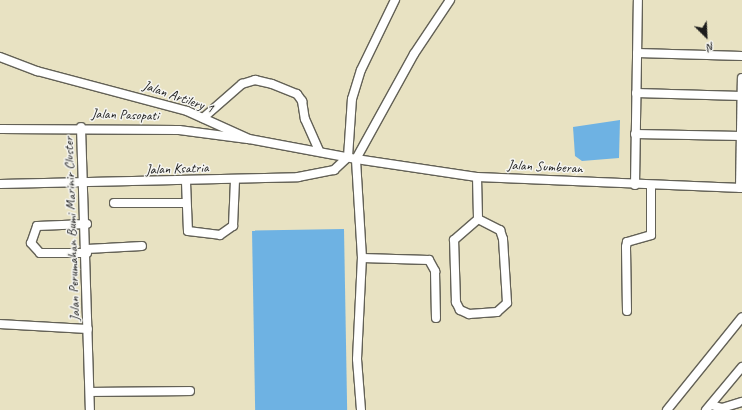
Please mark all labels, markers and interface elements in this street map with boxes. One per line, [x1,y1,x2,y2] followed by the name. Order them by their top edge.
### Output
[686,16,726,56] north arrow
[705,39,717,55] text: N
[141,77,215,117] street label: Jalan Artilery 1
[91,105,159,125] street label: Jalan Pasopati
[60,136,84,322] street label: Jalan Perumahan Bumi Marinir Cluster
[507,157,583,177] street label: Jalan Sumberan
[145,160,209,178] street label: Jalan Ksatria

